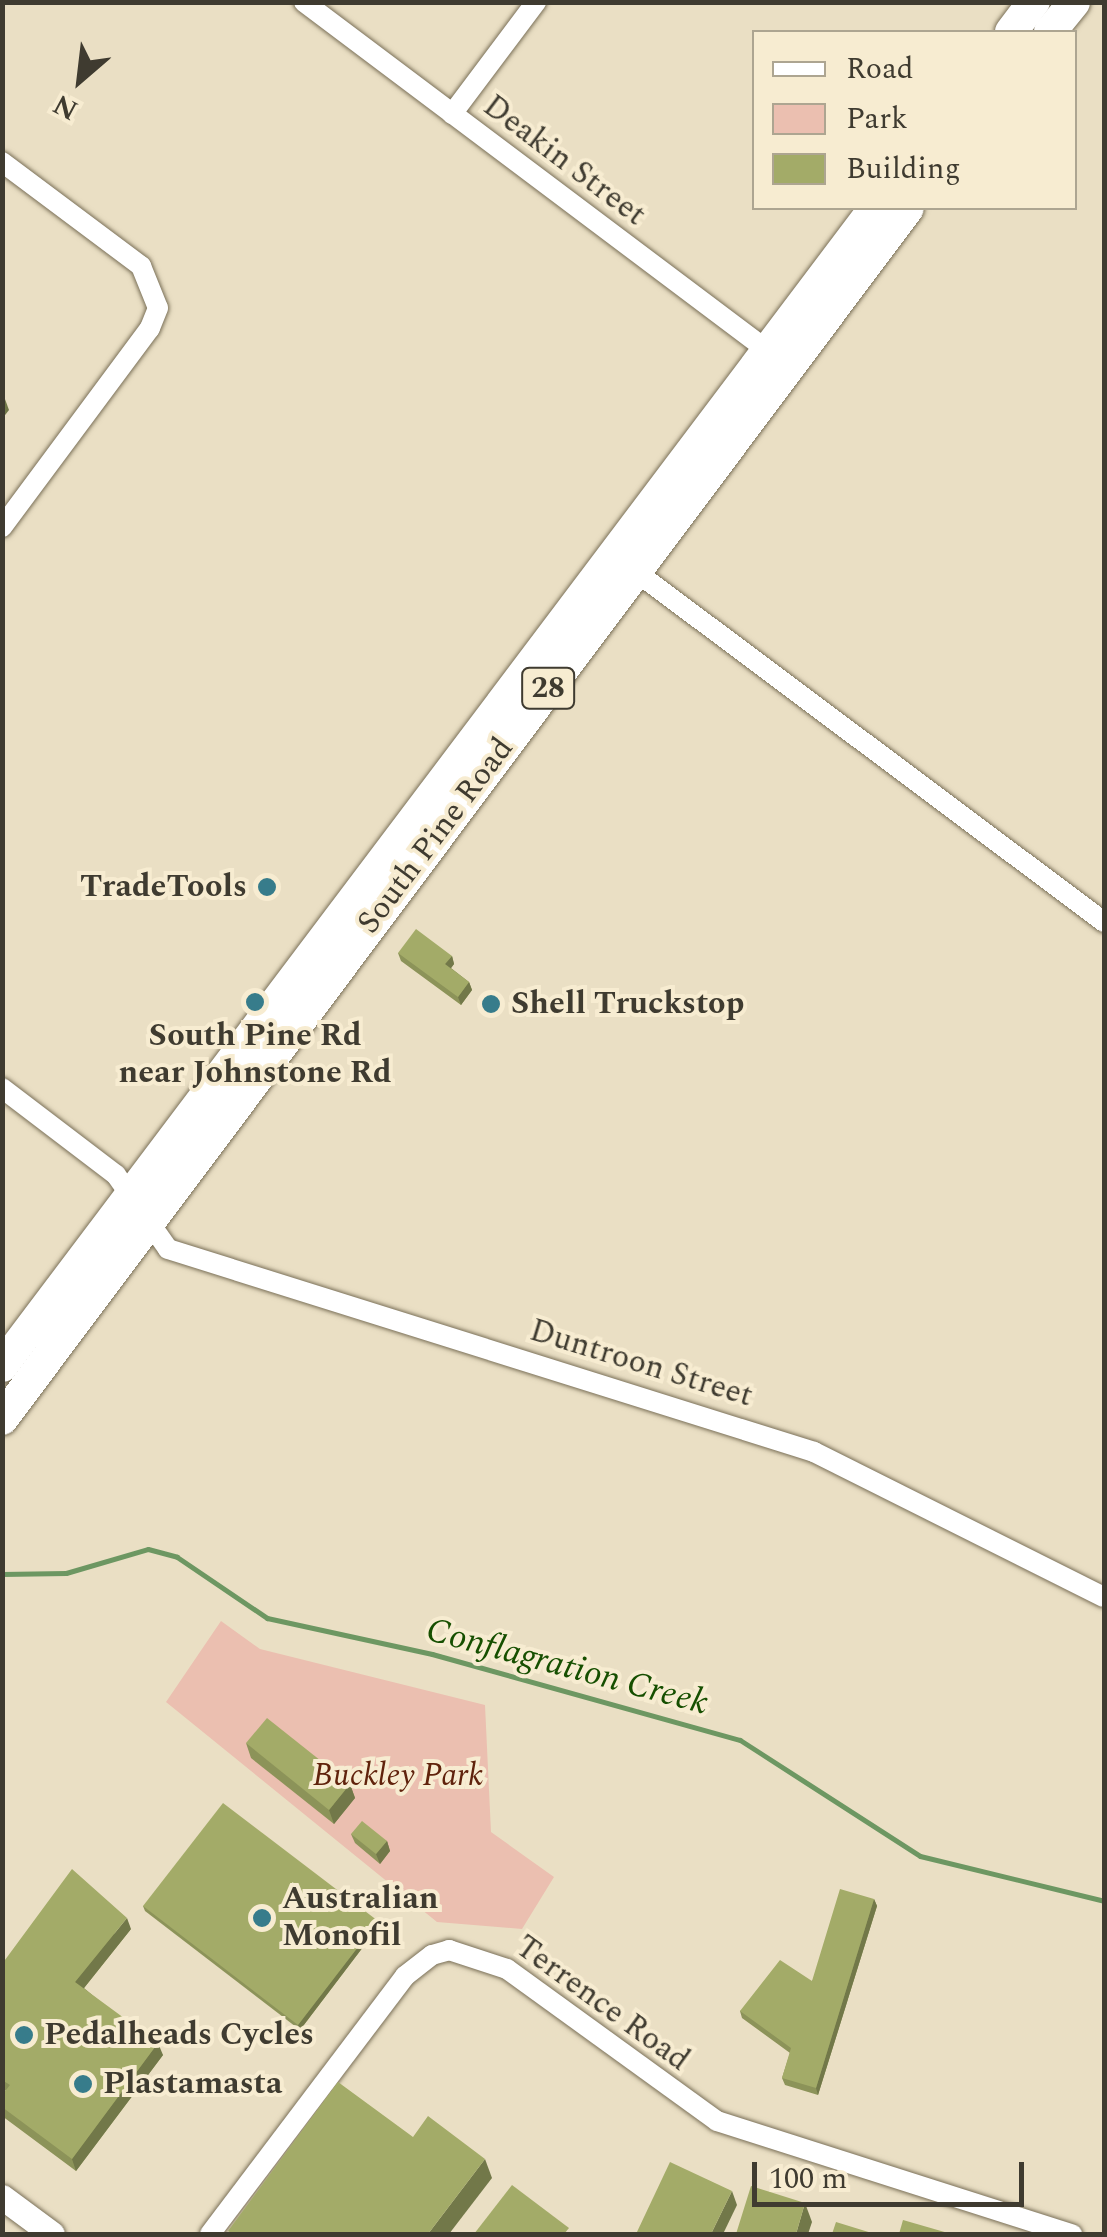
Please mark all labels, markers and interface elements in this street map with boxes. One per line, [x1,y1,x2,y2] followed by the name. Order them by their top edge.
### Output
[30,30,130,130] north arrow
[752,30,1077,210] legend
[846,46,914,92] text: Road
[46,83,86,131] text: N
[475,87,653,235] street label: Deakin Street
[846,96,908,142] text: Park
[846,146,961,192] text: Building
[520,663,576,713] road number: 28
[350,730,522,942] street label: South Pine Road
[80,868,247,906] place label: TradeTools
[256,876,278,898] marker: TradeTools
[511,985,744,1023] place label: Shell Truckstop
[244,991,266,1013] marker: South Pine Rd near Johnstone Rd
[480,993,502,1015] marker: Shell Truckstop
[118,1018,392,1093] place label: South Pine Rd near Johnstone Rd
[525,1312,757,1416] street label: Duntroon Street
[422,1609,712,1725] water label: Conflagration Creek
[313,1757,483,1795] park label: Buckley Park
[282,1881,439,1956] place label: Australian Monofil
[251,1907,273,1929] marker: Australian Monofil
[507,1928,697,2080] street label: Terrence Road
[44,2016,314,2054] place label: Pedalheads Cycles
[13,2024,35,2046] marker: Pedalheads Cycles
[103,2065,282,2103] place label: Plastamasta
[72,2073,94,2095] marker: Plastamasta
[757,2142,1030,2204] scale bar
[769,2156,847,2202] text: 100 m

